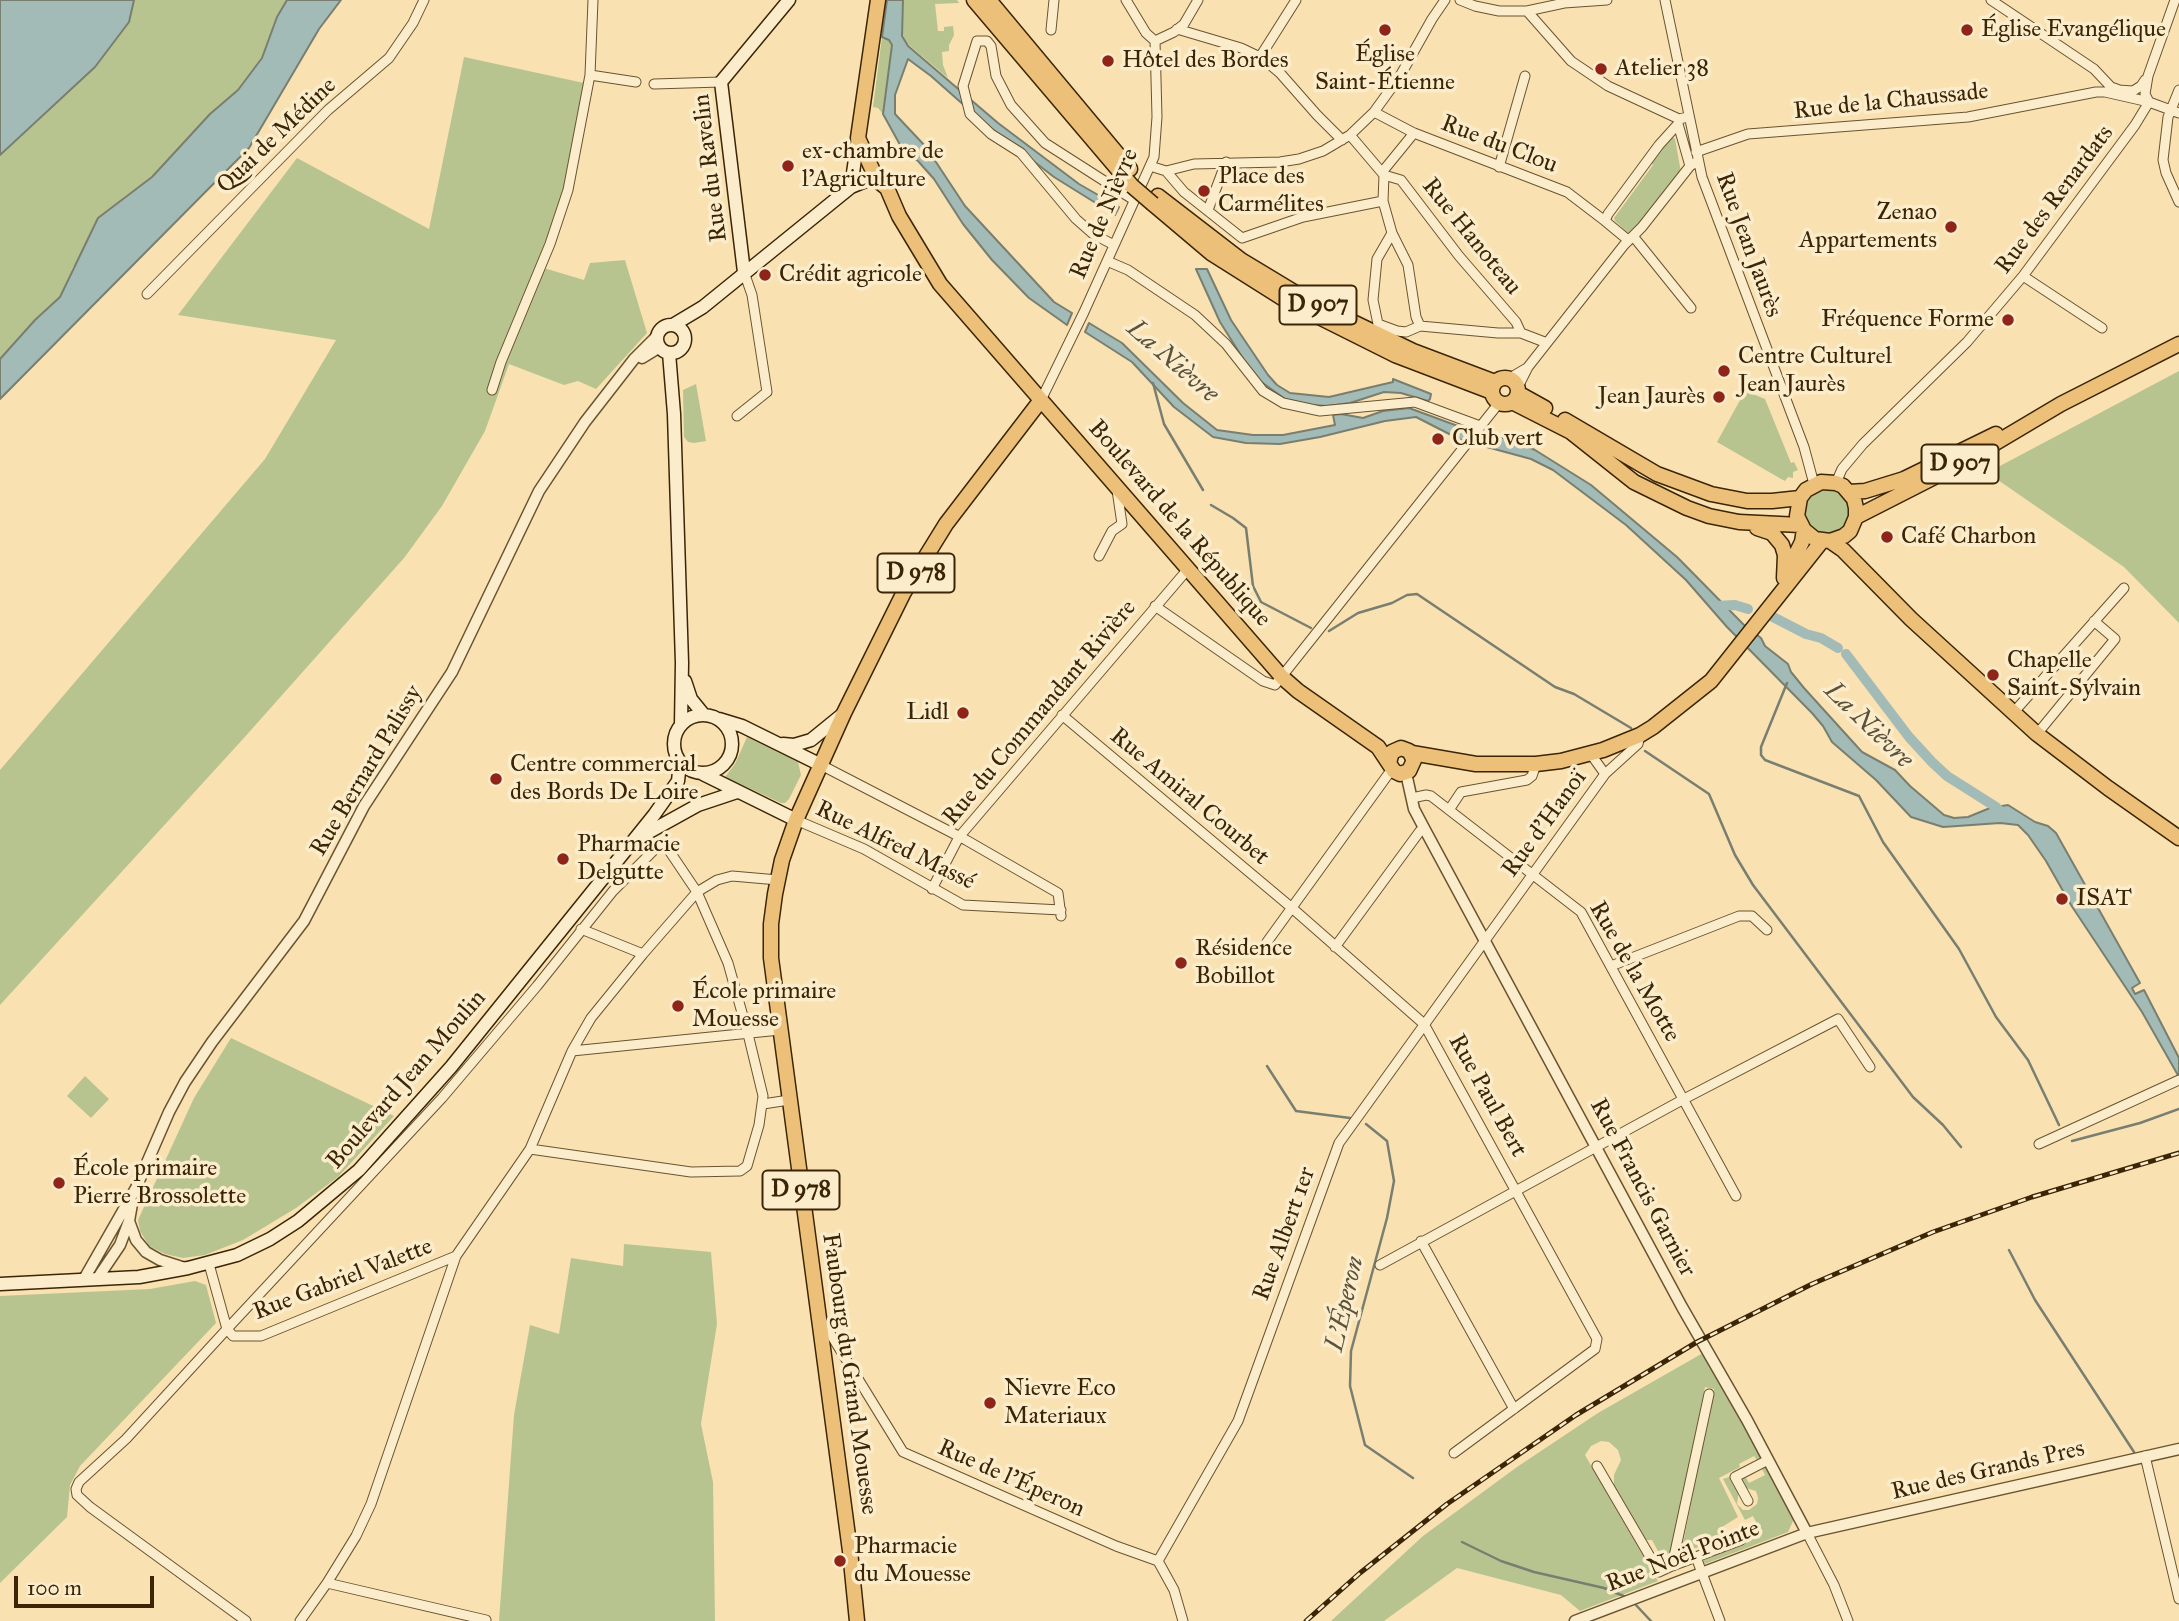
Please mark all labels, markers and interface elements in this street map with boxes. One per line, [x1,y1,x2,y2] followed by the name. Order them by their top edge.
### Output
[1981,16,2166,44] place label: Église Evangélique
[1377,22,1393,38] marker: Église Saint-Étienne
[1959,22,1975,38] marker: Église Evangélique
[1315,41,1455,97] place label: Église Saint-Étienne
[1122,47,1289,75] place label: Hôtel des Bordes
[1100,53,1116,69] marker: Hôtel des Bordes
[1615,55,1709,83] place label: Atelier 38
[1593,61,1609,77] marker: Atelier 38
[211,72,343,200] street label: Quai de Médine
[1792,77,1990,127] street label: Rue de la Chaussade
[688,92,734,244] street label: Rue du Ravelin
[1437,110,1561,180] street label: Rue du Clou
[1990,120,2120,280] street label: Rue des Renardats
[802,138,944,194] place label: ex-chambre de l'Agriculture
[1065,144,1145,284] street label: Rue de Nièvre
[780,158,796,174] marker: ex-chambre de l'Agriculture
[1218,163,1324,219] place label: Place des Carmélites
[1709,169,1787,321] street label: Rue Jean Jaurès
[1415,173,1527,301] street label: Rue Hanoteau
[1196,183,1212,199] marker: Place des Carmélites
[1799,199,1937,255] place label: Zenao Appartements
[1943,219,1959,235] marker: Zenao Appartements
[779,261,922,289] place label: Crédit agricole
[757,267,773,283] marker: Crédit agricole
[1280,286,1356,324] road number: D 907
[1821,306,1994,334] place label: Fréquence Forme
[2000,312,2016,328] marker: Fréquence Forme
[1120,314,1224,410] water label: La Nièvre
[1738,343,1892,399] place label: Centre Culturel Jean Jaurès
[1716,363,1732,379] marker: Centre Culturel Jean Jaurès
[1598,383,1705,411] place label: Jean Jaurès
[1711,389,1727,405] marker: Jean Jaurès
[1081,415,1277,633] street label: Boulevard de la République
[1452,425,1543,453] place label: Club vert
[1430,431,1446,447] marker: Club vert
[1922,445,1998,484] road number: D 907
[1901,523,2036,551] place label: Café Charbon
[1879,529,1895,545] marker: Café Charbon
[878,554,954,593] road number: D 978
[937,594,1143,832] street label: Rue du Commandant Rivière
[2007,647,2141,703] place label: Chapelle Saint-Sylvain
[1985,667,2001,683] marker: Chapelle Saint-Sylvain
[1817,676,1919,776] water label: La Nièvre
[305,680,429,862] street label: Rue Bernard Palissy
[906,699,949,727] place label: Lidl
[955,705,971,721] marker: Lidl
[1104,722,1274,872] street label: Rue Amiral Courbet
[510,751,698,807] place label: Centre commercial des Bords De Loire
[1496,765,1594,883] street label: Rue d'Hanoï
[488,771,504,787] marker: Centre commercial des Bords De Loire
[811,795,979,897] street label: Rue Alfred Massé
[577,831,680,887] place label: Pharmacie Delgutte
[555,851,571,867] marker: Pharmacie Delgutte
[2076,885,2132,913] place label: ISAT
[2054,891,2070,907] marker: ISAT
[1582,897,1686,1047] street label: Rue de la Motte
[1195,935,1292,991] place label: Résidence Bobillot
[1173,955,1189,971] marker: Résidence Bobillot
[692,978,836,1034] place label: École primaire Mouesse
[321,984,493,1176] street label: Boulevard Jean Moulin
[670,998,686,1014] marker: École primaire Mouesse
[1441,1030,1533,1162] street label: Rue Paul Bert
[1583,1094,1701,1282] street label: Rue Francis Garnier
[73,1155,246,1211] place label: École primaire Pierre Brossolette
[1248,1163,1322,1305] street label: Rue Albert 1er
[762,1170,840,1210] road number: D 978
[51,1175,67,1191] marker: École primaire Pierre Brossolette
[815,1231,883,1517] street label: Faubourg du Grand Mouesse
[249,1233,437,1327] street label: Rue Gabriel Valette
[1320,1253,1372,1355] water label: L'Éperon
[1004,1375,1116,1431] place label: Nievre Eco Materiaux
[982,1395,998,1411] marker: Nievre Eco Materiaux
[933,1434,1089,1524] street label: Rue de l'Éperon
[1889,1435,2087,1507] street label: Rue des Grands Pres
[1602,1515,1764,1599] street label: Rue Noël Pointe
[854,1533,971,1589] place label: Pharmacie du Mouesse
[832,1553,848,1569] marker: Pharmacie du Mouesse
[18,1562,158,1606] scale bar
[27,1575,82,1601] text: 100 m

